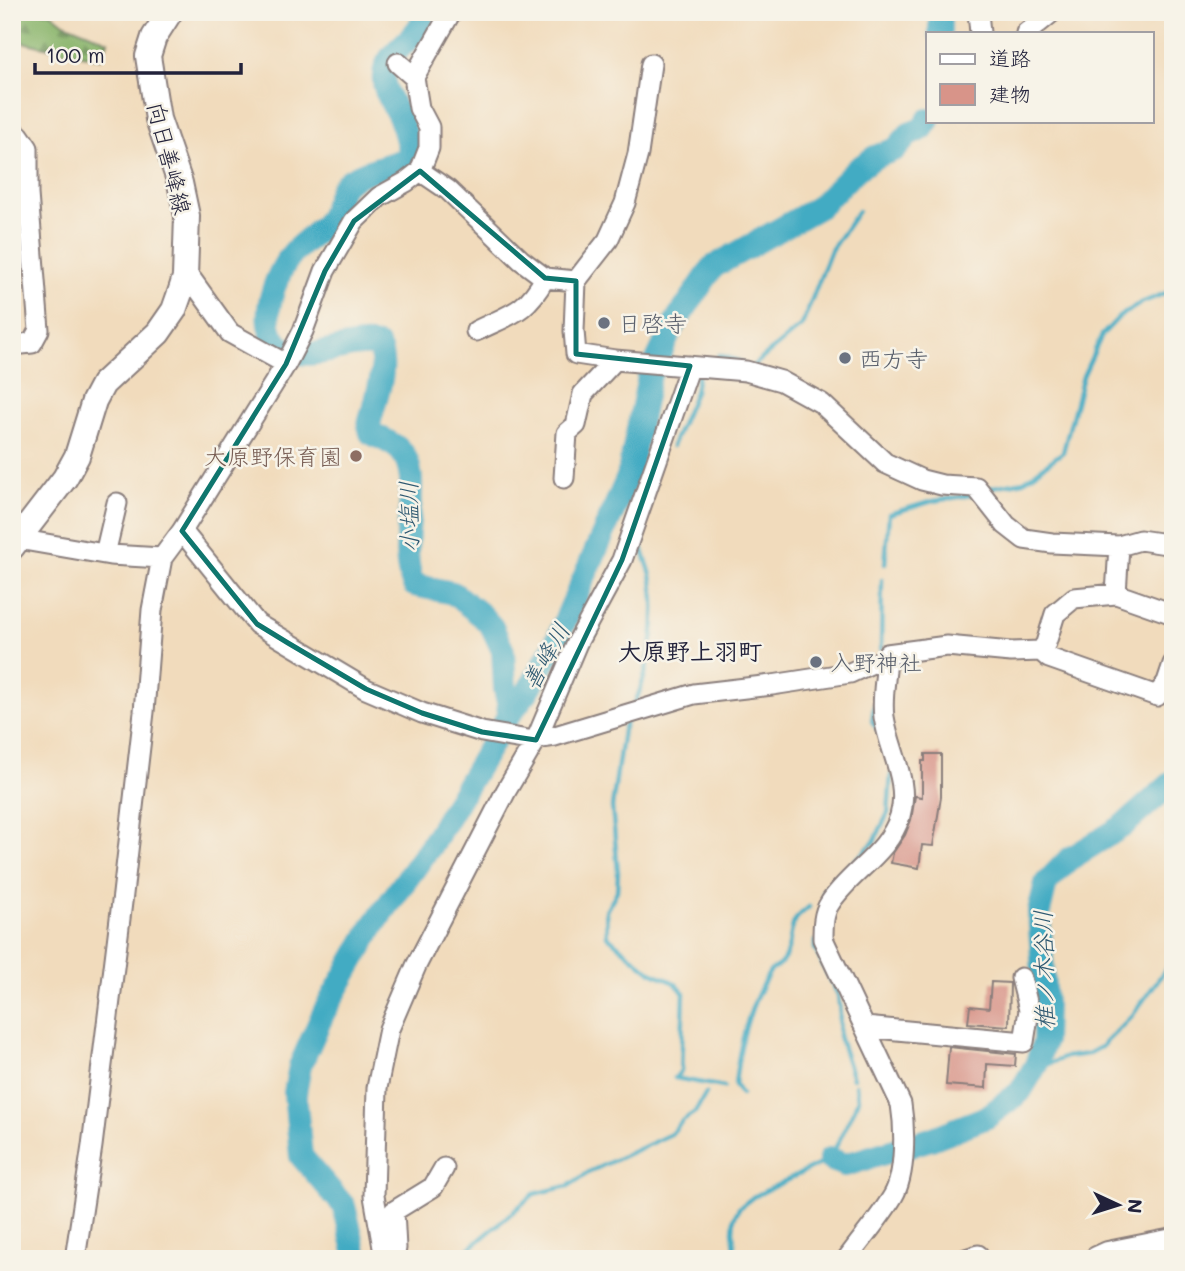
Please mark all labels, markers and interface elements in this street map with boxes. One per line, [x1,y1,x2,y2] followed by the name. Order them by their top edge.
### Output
[35,32,242,76] scale bar
[926,32,1154,122] legend
[46,41,105,68] text: 100 m
[989,44,1031,71] text: 道路
[989,80,1031,107] text: 建物
[142,99,198,217] street label: 向日善峰線
[618,308,687,338] place label: 日啓寺
[596,315,612,331] marker: 日啓寺
[859,343,928,373] place label: 西方寺
[837,350,853,366] marker: 西方寺
[204,441,342,471] place label: 大原野保育園
[348,448,364,464] marker: 大原野保育園
[392,481,424,553] water label: 小塩川
[514,617,576,695] water label: 善峰川
[618,635,762,666] district label: 大原野上羽町
[830,647,922,677] place label: 入野神社
[808,654,824,670] marker: 入野神社
[1026,910,1060,1030] water label: 椎ノ木谷川
[1084,1170,1154,1240] north arrow
[1122,1198,1148,1214] text: N

